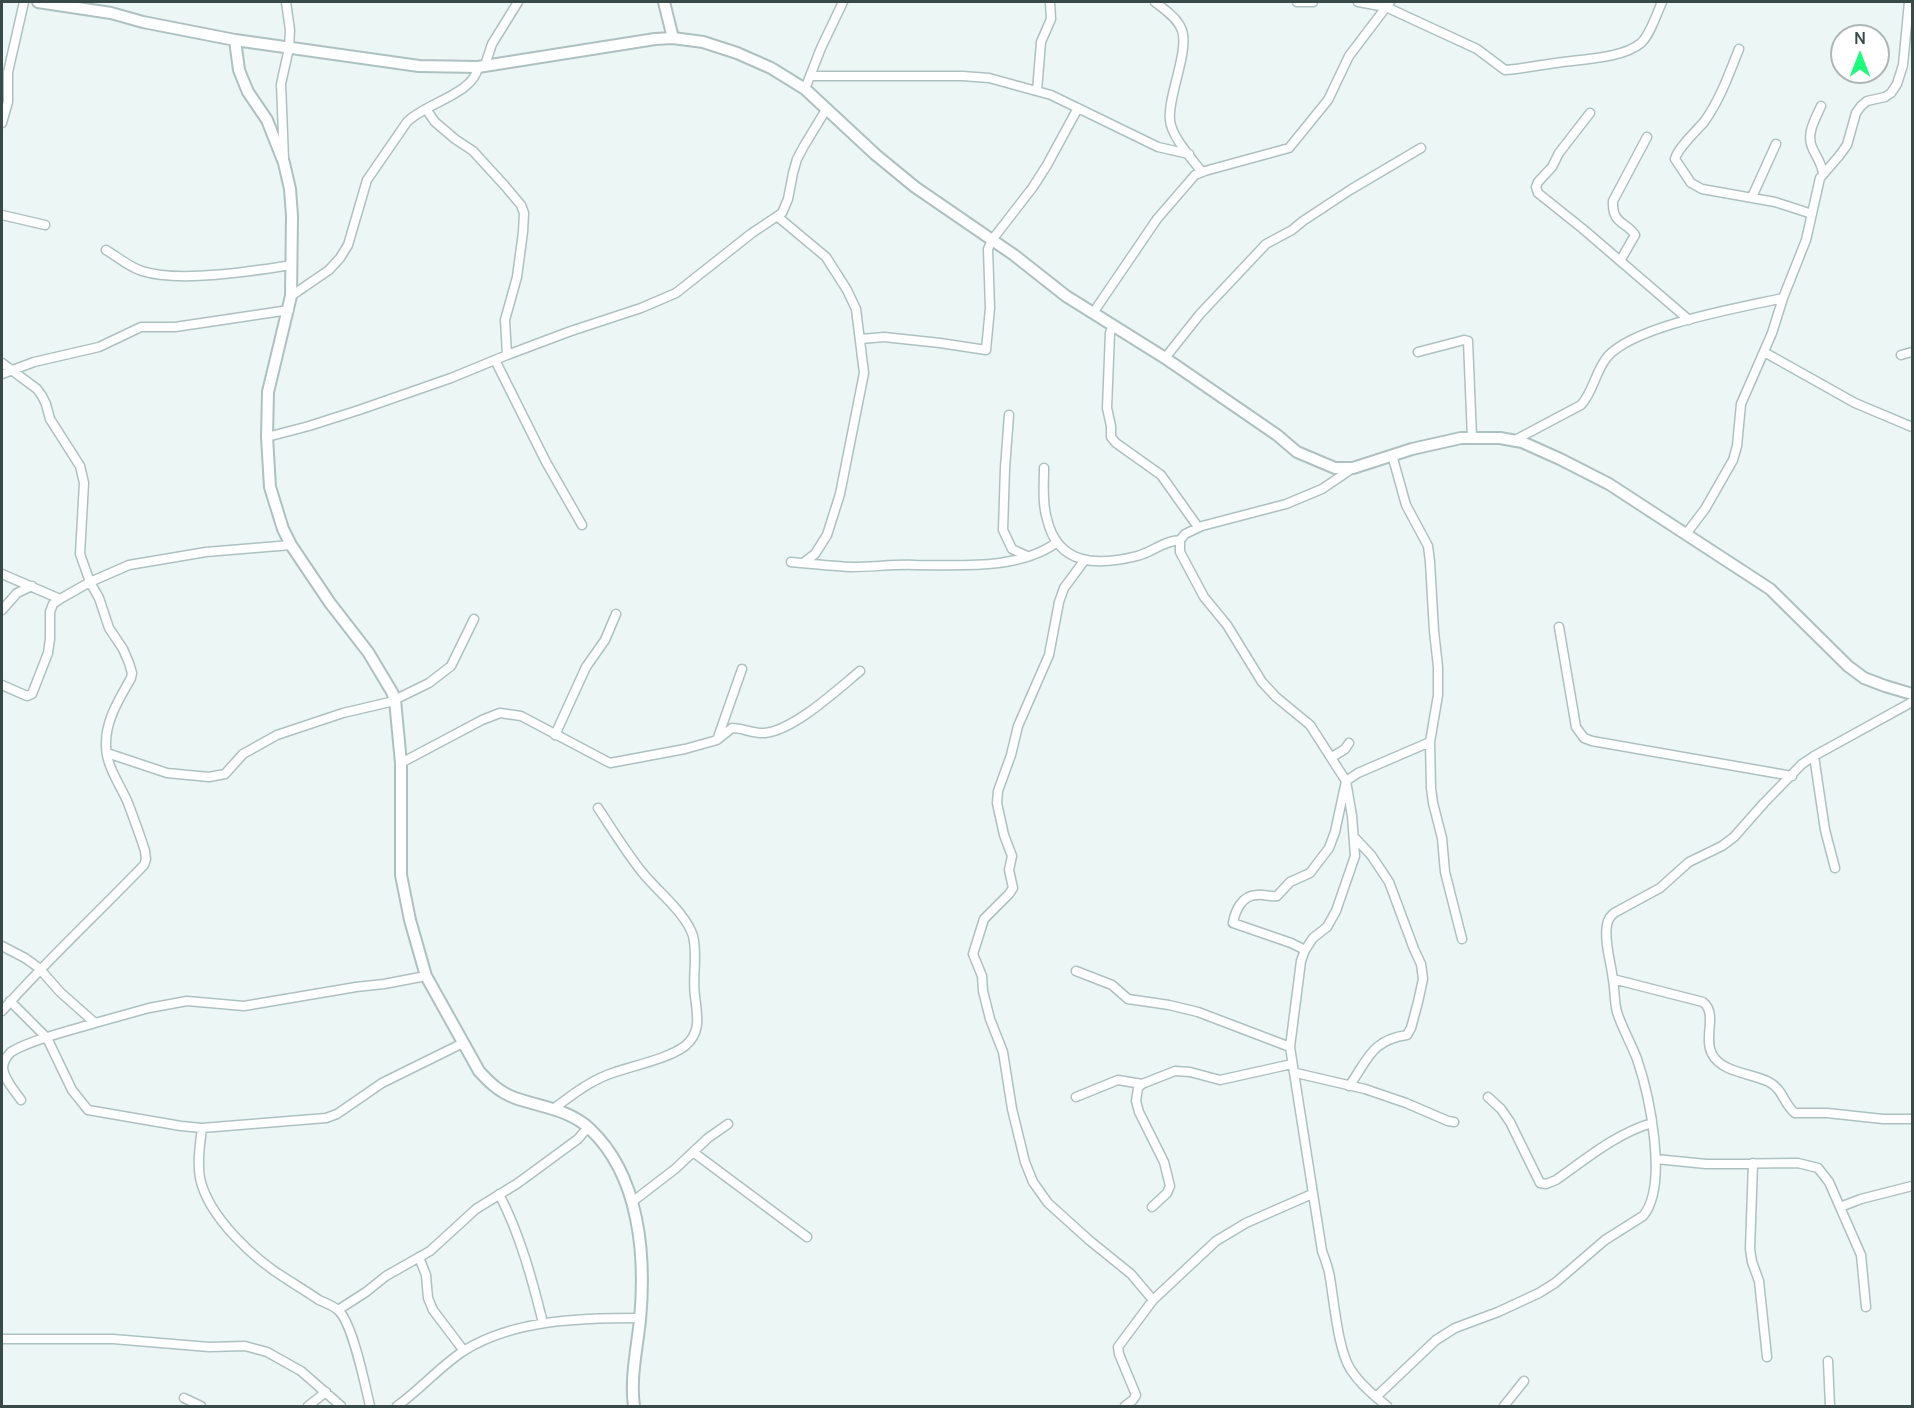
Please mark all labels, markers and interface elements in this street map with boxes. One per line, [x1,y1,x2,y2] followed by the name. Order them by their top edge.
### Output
[1830,24,1890,84] north arrow
[1854,27,1866,49] text: N

